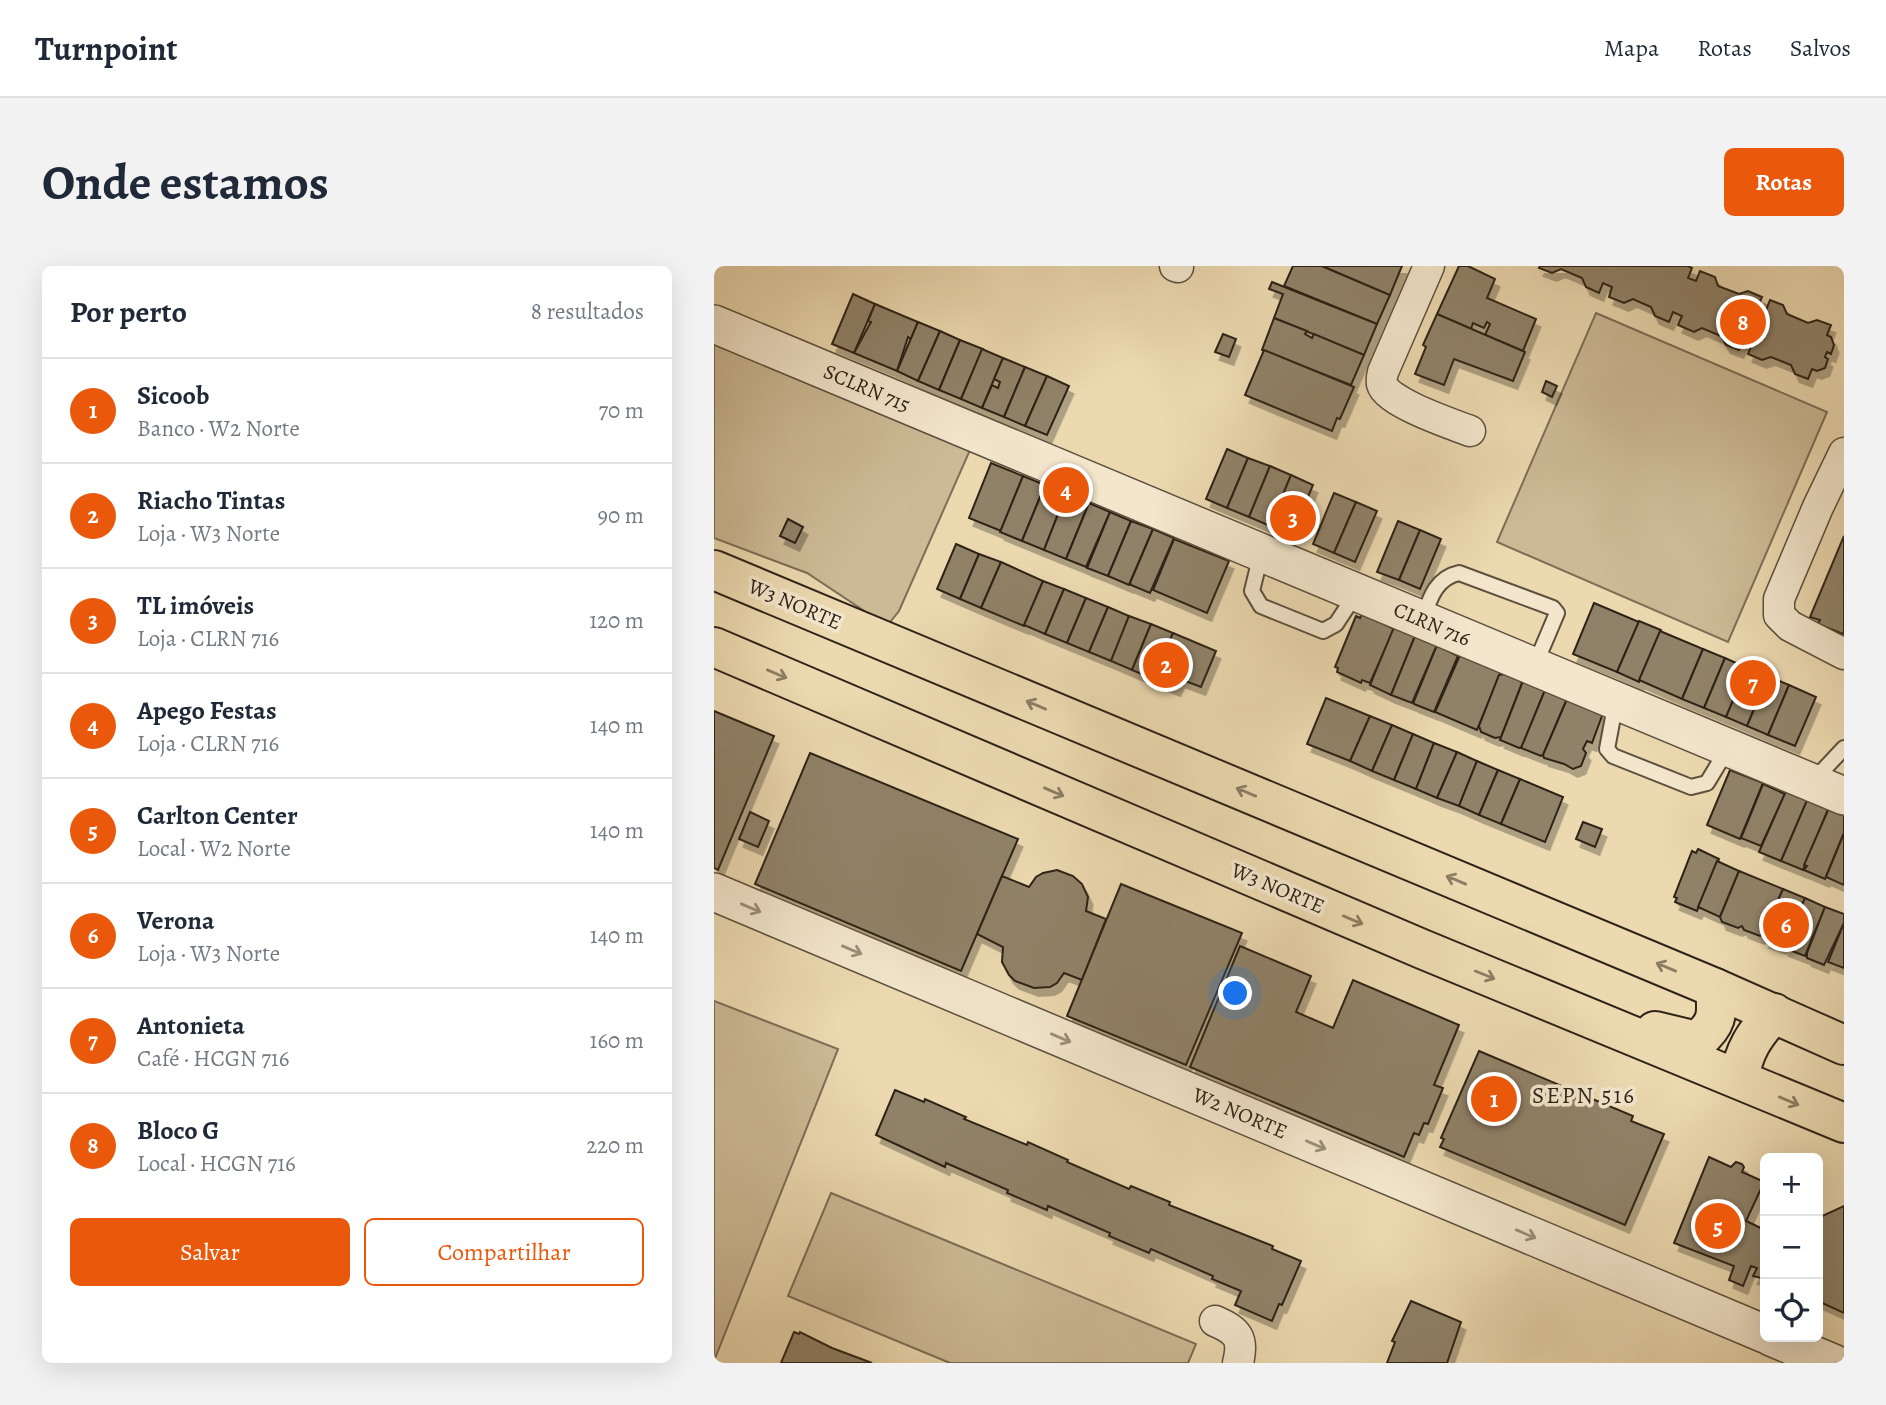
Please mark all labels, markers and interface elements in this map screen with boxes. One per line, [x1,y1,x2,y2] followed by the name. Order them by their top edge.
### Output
[35,26,177,71] text: Turnpoint
[1604,32,1659,64] text: Mapa
[1697,32,1752,64] text: Rotas
[1790,32,1851,64] text: Salvos
[1724,148,1844,216] button: Rotas
[42,149,329,216] text: Onde estamos
[70,292,187,332] text: Por perto
[531,296,644,327] text: 8 resultados
[1720,296,1766,348] pin: 8
[819,357,915,419] street label: SCLRN 715
[137,378,209,413] text: Sicoob
[89,395,97,426] text: 1
[598,395,644,426] text: 70 m
[137,413,300,444] text: Banco · W2 Norte
[1043,464,1089,516] pin: 4
[137,483,285,518] text: Riacho Tintas
[1270,492,1316,544] pin: 3
[87,500,99,531] text: 2
[598,500,644,531] text: 90 m
[137,518,280,549] text: Loja · W3 Norte
[743,571,846,636] street label: W3 NORTE
[137,588,254,623] text: TL imóveis
[1389,595,1475,653] street label: CLRN 716
[88,605,98,636] text: 3
[589,605,644,636] text: 120 m
[137,623,279,654] text: Loja · CLRN 716
[1143,639,1189,691] pin: 2
[1730,657,1776,709] pin: 7
[766,668,787,681] one-way arrow
[137,693,277,728] text: Apego Festas
[1025,697,1047,710] one-way arrow
[88,710,98,741] text: 4
[590,710,644,741] text: 140 m
[137,728,279,759] text: Loja · CLRN 716
[1235,785,1257,798] one-way arrow
[1042,786,1064,799] one-way arrow
[137,798,298,833] text: Carlton Center
[88,815,98,846] text: 5
[590,815,644,846] text: 140 m
[137,833,291,864] text: Local · W2 Norte
[1226,855,1329,920] street label: W3 NORTE
[1445,873,1467,886] one-way arrow
[1763,899,1809,951] pin: 6
[740,902,762,915] one-way arrow
[137,903,214,938] text: Verona
[1342,914,1363,927] one-way arrow
[88,920,98,951] text: 6
[590,920,644,951] text: 140 m
[137,938,280,969] text: Loja · W3 Norte
[840,944,862,957] one-way arrow
[1655,960,1677,973] one-way arrow
[1474,970,1496,983] one-way arrow
[1218,976,1252,1010] your location
[137,1008,245,1043] text: Antonieta
[88,1025,98,1056] text: 7
[590,1025,644,1056] text: 160 m
[1050,1032,1072,1045] one-way arrow
[137,1043,289,1074] text: Café · HCGN 716
[1471,1073,1517,1125] pin: 1
[1188,1080,1292,1145] street label: W2 NORTE
[1532,1080,1636,1111] district label: SEPN 516
[1778,1095,1800,1108] one-way arrow
[137,1113,219,1148] text: Bloco G
[87,1130,99,1161] text: 8
[586,1130,644,1161] text: 220 m
[1305,1140,1326,1153] one-way arrow
[137,1148,296,1179] text: Local · HCGN 716
[1760,1153,1823,1342] map controls
[1760,1153,1823,1216] button: +
[1695,1200,1741,1252] pin: 5
[1760,1216,1823,1279] button: −
[70,1218,350,1286] button: Salvar
[364,1218,644,1286] button: Compartilhar
[1515,1228,1536,1241] one-way arrow
[1760,1279,1823,1342] button: locate

